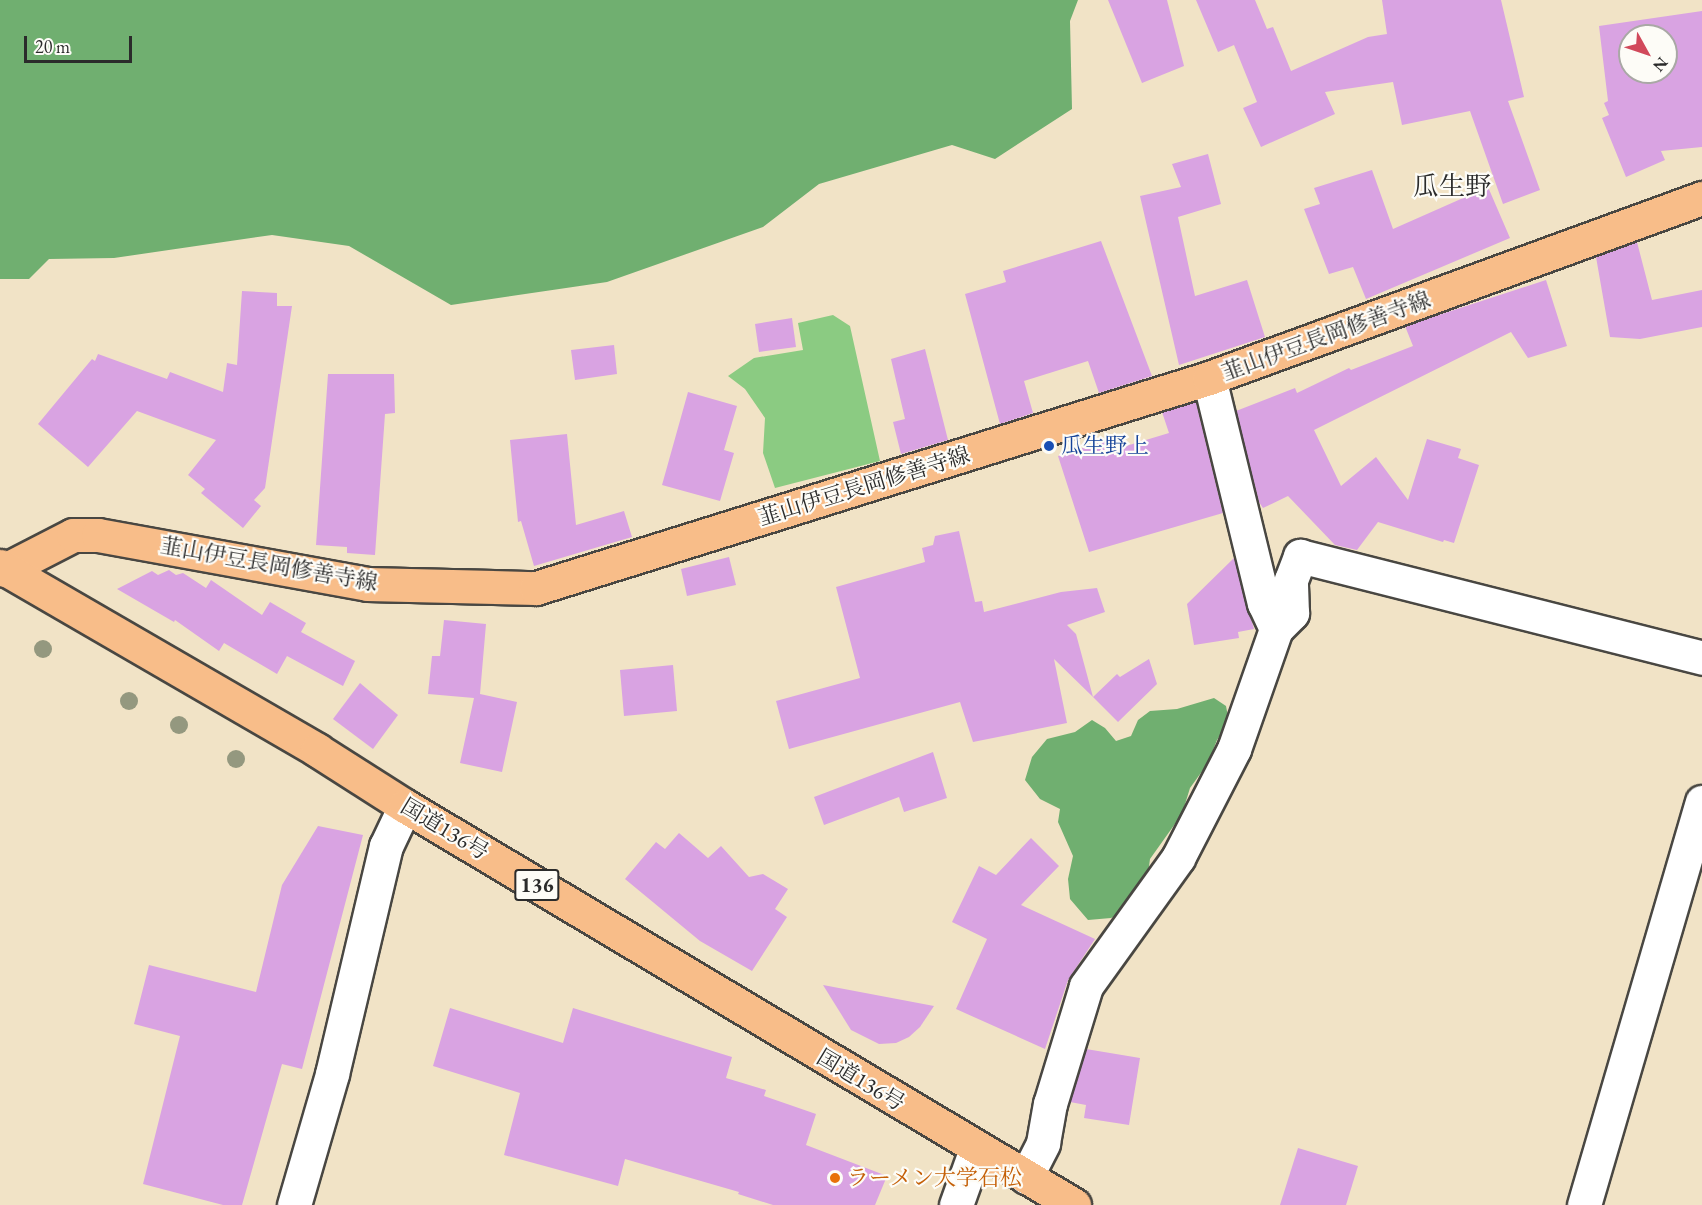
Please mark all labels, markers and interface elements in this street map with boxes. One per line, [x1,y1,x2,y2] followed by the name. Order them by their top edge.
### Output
[27,24,135,62] scale bar
[1618,24,1678,84] north arrow
[35,35,70,58] text: 20 m
[1648,53,1673,76] text: N
[1413,171,1491,203] district label: 瓜生野
[1218,286,1434,386] street label: 韮山伊豆長岡修善寺線
[1061,433,1149,459] place label: 瓜生野上
[1042,439,1056,453] marker: 瓜生野上
[755,441,973,531] street label: 韮山伊豆長岡修善寺線
[158,532,380,596] street label: 韮山伊豆長岡修善寺線
[396,793,494,865] street label: 国道136号
[513,867,561,903] road number: 136
[812,1044,910,1116] street label: 国道136号
[847,1165,1023,1191] place label: ラーメン大学石松
[828,1171,842,1185] marker: ラーメン大学石松

